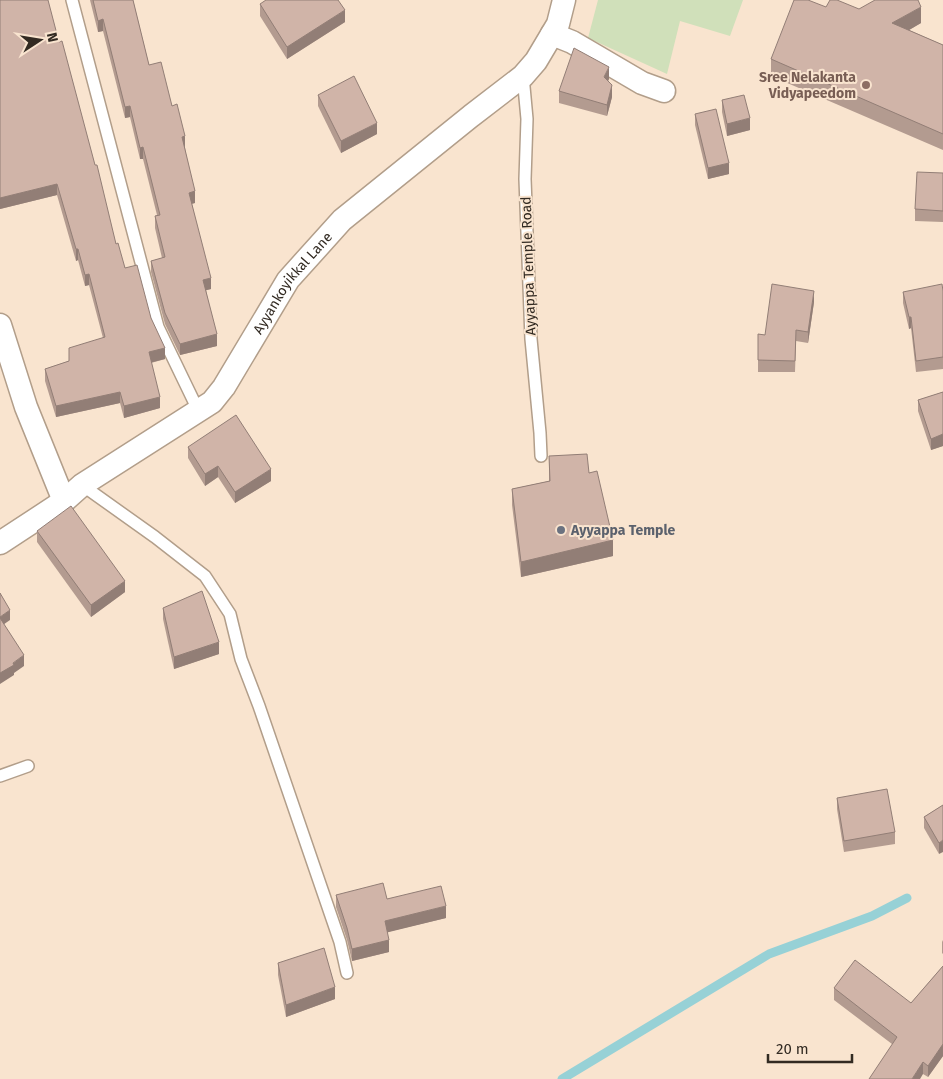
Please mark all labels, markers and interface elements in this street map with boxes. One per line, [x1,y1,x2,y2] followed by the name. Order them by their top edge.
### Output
[15,15,65,65] north arrow
[43,31,62,44] text: N
[759,69,856,102] place label: Sree Nelakanta Vidyapeedom
[860,79,872,91] marker: Sree Nelakanta Vidyapeedom
[518,196,539,336] street label: Ayyappa Temple Road
[250,229,336,337] street label: Ayyankoyikkal Lane
[570,522,675,539] place label: Ayyappa Temple
[555,524,567,536] marker: Ayyappa Temple
[768,1032,852,1064] scale bar
[776,1040,809,1058] text: 20 m

